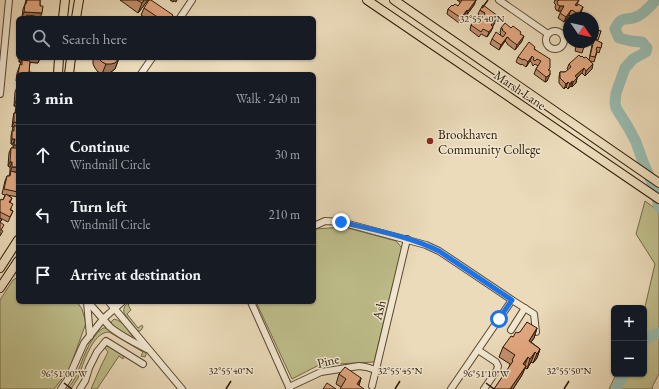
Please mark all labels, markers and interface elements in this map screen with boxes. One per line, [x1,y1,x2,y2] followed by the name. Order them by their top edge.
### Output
[460,12,505,25] text: 32°55'40"N
[563,12,599,48] north arrow
[16,16,316,60] search box
[30,27,52,49] icon: search
[62,29,127,48] text: Search here
[491,66,549,114] street label: Marsh Lane
[32,87,73,109] text: 3 min
[236,90,300,107] text: Walk · 240 m
[438,126,541,158] place label: Brookhaven Community College
[425,136,435,146] marker: Brookhaven Community College
[70,137,130,156] text: Continue
[32,144,54,166] icon: ahead
[275,146,300,163] text: 30 m
[70,156,151,173] text: Windmill Circle
[70,197,127,216] text: Turn left
[32,204,54,226] icon: left
[269,206,300,223] text: 210 m
[332,213,350,231] route end
[70,216,151,233] text: Windmill Circle
[32,264,54,286] icon: arrive
[70,265,201,284] text: Arrive at destination
[368,298,390,323] street label: Ash
[611,305,647,377] map controls
[611,305,647,341] button: +
[490,310,508,328] route start
[611,341,647,377] button: −
[315,350,341,372] street label: Pine
[209,364,254,377] text: 32°55'40"N
[378,364,423,377] text: 32°55'45"N
[547,364,592,377] text: 32°55'50"N
[41,367,88,380] text: 96°51'00"W
[463,367,510,380] text: 96°51'10"W

